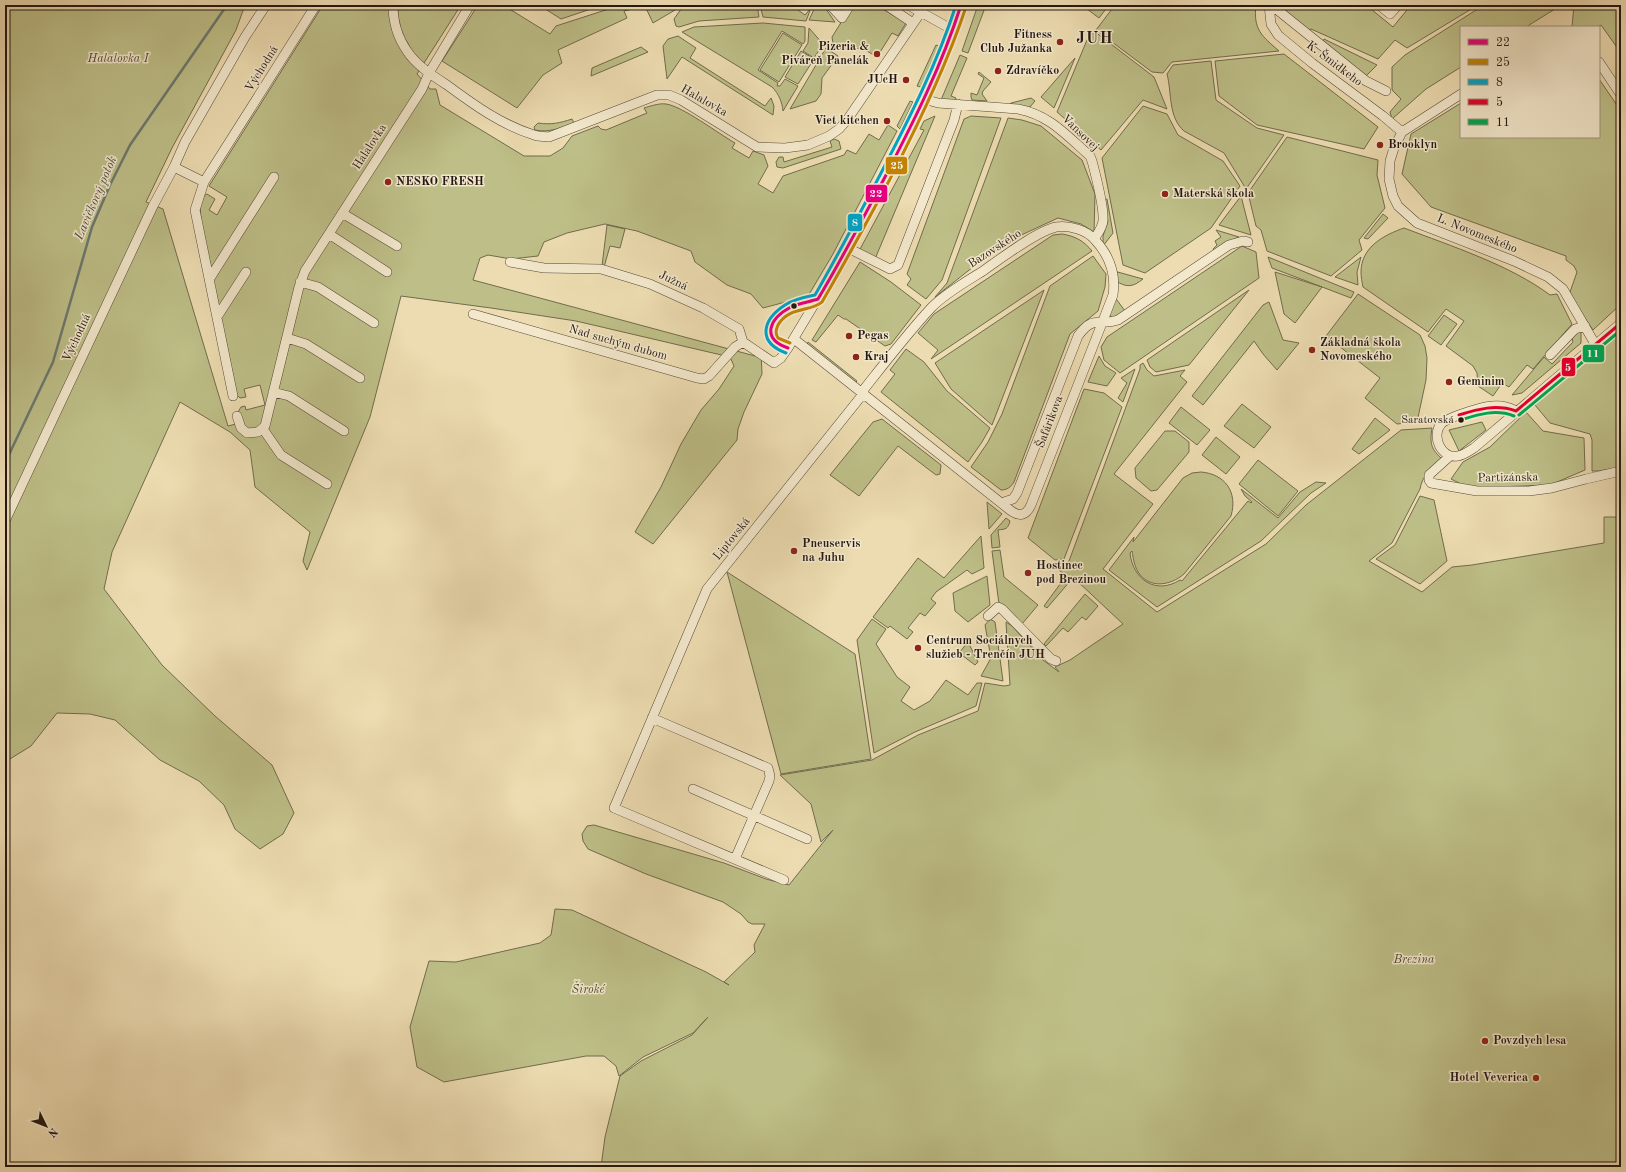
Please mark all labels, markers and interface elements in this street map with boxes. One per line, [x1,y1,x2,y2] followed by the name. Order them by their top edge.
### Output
[1460,26,1600,138] legend
[980,29,1052,55] place label: Fitness Club Južanka
[1076,31,1114,47] district label: JUH
[1304,36,1367,89] street label: K. Šmidkeho
[1055,37,1065,47] marker: Fitness Club Južanka
[1496,37,1510,49] text: 22
[781,41,869,67] place label: Pizeria & Piváreň Panelák
[243,44,281,94] street label: Východná
[872,49,882,59] marker: Pizeria & Piváreň Panelák
[87,53,150,65] park label: Halalovka I
[1496,56,1510,69] text: 25
[1006,65,1059,77] place label: Zdravíčko
[993,66,1003,76] marker: Zdravíčko
[867,74,898,86] place label: JUcH
[901,75,911,85] marker: JUcH
[1496,77,1503,89] text: 8
[679,83,729,119] street label: Halalovka
[1496,96,1503,109] text: 5
[1059,113,1101,153] street label: Vansovej
[814,115,879,127] place label: Viet kitchen
[882,116,892,126] marker: Viet kitchen
[1496,117,1510,129] text: 11
[351,122,389,172] street label: Halalovka
[1388,139,1438,151] place label: Brooklyn
[1375,140,1385,150] marker: Brooklyn
[72,154,119,243] water label: Lavičkový potok
[885,156,908,175] line badge: 25
[891,161,903,172] text: 25
[396,176,484,188] place label: NESKO FRESH
[383,177,393,187] marker: NESKO FRESH
[865,184,888,203] line badge: 22
[1173,188,1254,200] place label: Materská škola
[870,189,882,200] text: 22
[1160,189,1170,199] marker: Materská škola
[1435,212,1519,256] street label: L. Novomeského
[847,213,863,232] line badge: 8
[852,218,858,229] text: 8
[966,227,1024,271] street label: Bazovského
[657,269,689,293] street label: Južná
[789,301,799,311] unlabelled marker
[61,312,93,364] street label: Východná
[567,323,669,363] street label: Nad suchým dubom
[857,330,888,342] place label: Pegas
[844,331,854,341] marker: Pegas
[1320,337,1401,363] place label: Základná škola Novomeského
[1582,344,1605,363] line badge: 11
[1307,345,1317,355] marker: Základná škola Novomeského
[1587,349,1599,360] text: 11
[864,351,889,363] place label: Kraj
[851,352,861,362] marker: Kraj
[1561,357,1576,377] line badge: 5
[1565,363,1571,374] text: 5
[1457,376,1505,388] place label: Geminim
[1444,377,1454,387] marker: Geminim
[1031,393,1065,450] street label: Šafárikova
[1401,415,1455,426] place label: Saratovská
[1456,415,1466,425] marker: Saratovská
[1477,471,1539,485] street label: Partizánska
[711,515,753,563] street label: Liptovská
[802,538,860,564] place label: Pneuservis na Juhu
[789,546,799,556] marker: Pneuservis na Juhu
[1036,560,1107,586] place label: Hostinec pod Brezinou
[1023,568,1033,578] marker: Hostinec pod Brezinou
[926,635,1045,661] place label: Centrum Sociálnych služieb - Trenčín JUH
[913,643,923,653] marker: Centrum Sociálnych služieb - Trenčín JUH
[1393,954,1435,966] park label: Brezina
[572,980,606,996] park label: Široké
[1493,1035,1566,1047] place label: Povzdych lesa
[1480,1036,1490,1046] marker: Povzdych lesa
[1449,1072,1528,1084] place label: Hotel Veverica
[1531,1073,1541,1083] marker: Hotel Veverica
[26,1106,66,1146] north arrow
[45,1125,59,1139] text: N

